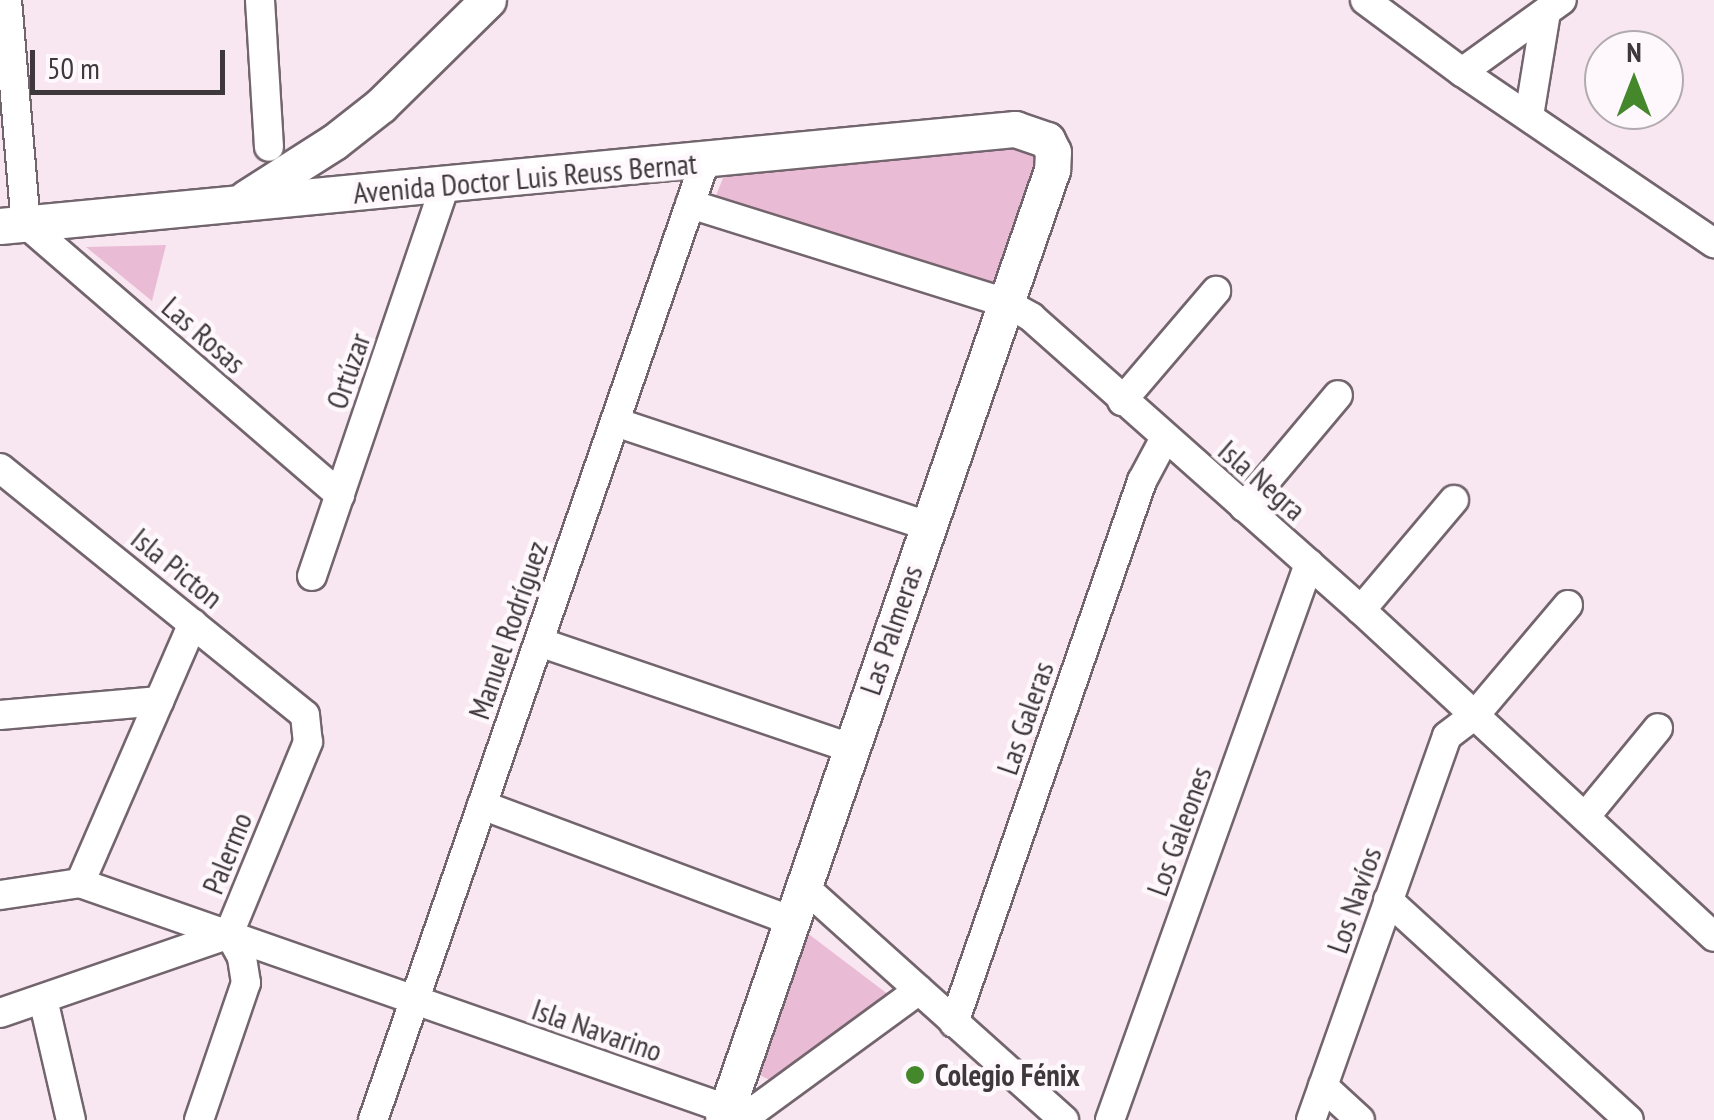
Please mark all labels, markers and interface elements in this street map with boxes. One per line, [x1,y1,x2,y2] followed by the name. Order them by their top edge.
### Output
[35,30,230,92] scale bar
[1584,30,1684,130] north arrow
[1626,33,1642,70] text: N
[47,48,100,87] text: 50 m
[352,145,698,211] street label: Avenida Doctor Luis Reuss Bernat
[155,289,253,381] street label: Las Rosas
[318,328,378,414] street label: Ortúzar
[1211,432,1313,528] street label: Isla Negra
[124,520,230,616] street label: Isla Picton
[461,536,555,724] street label: Manuel Rodríguez
[852,561,930,699] street label: Las Palmeras
[989,657,1061,779] street label: Las Galeras
[1139,761,1219,901] street label: Los Galeones
[194,807,260,899] street label: Palermo
[1319,842,1389,958] street label: Los Navíos
[527,991,667,1069] street label: Isla Navarino
[935,1057,1080,1093] place label: Colegio Fénix
[904,1064,926,1086] marker: Colegio Fénix

